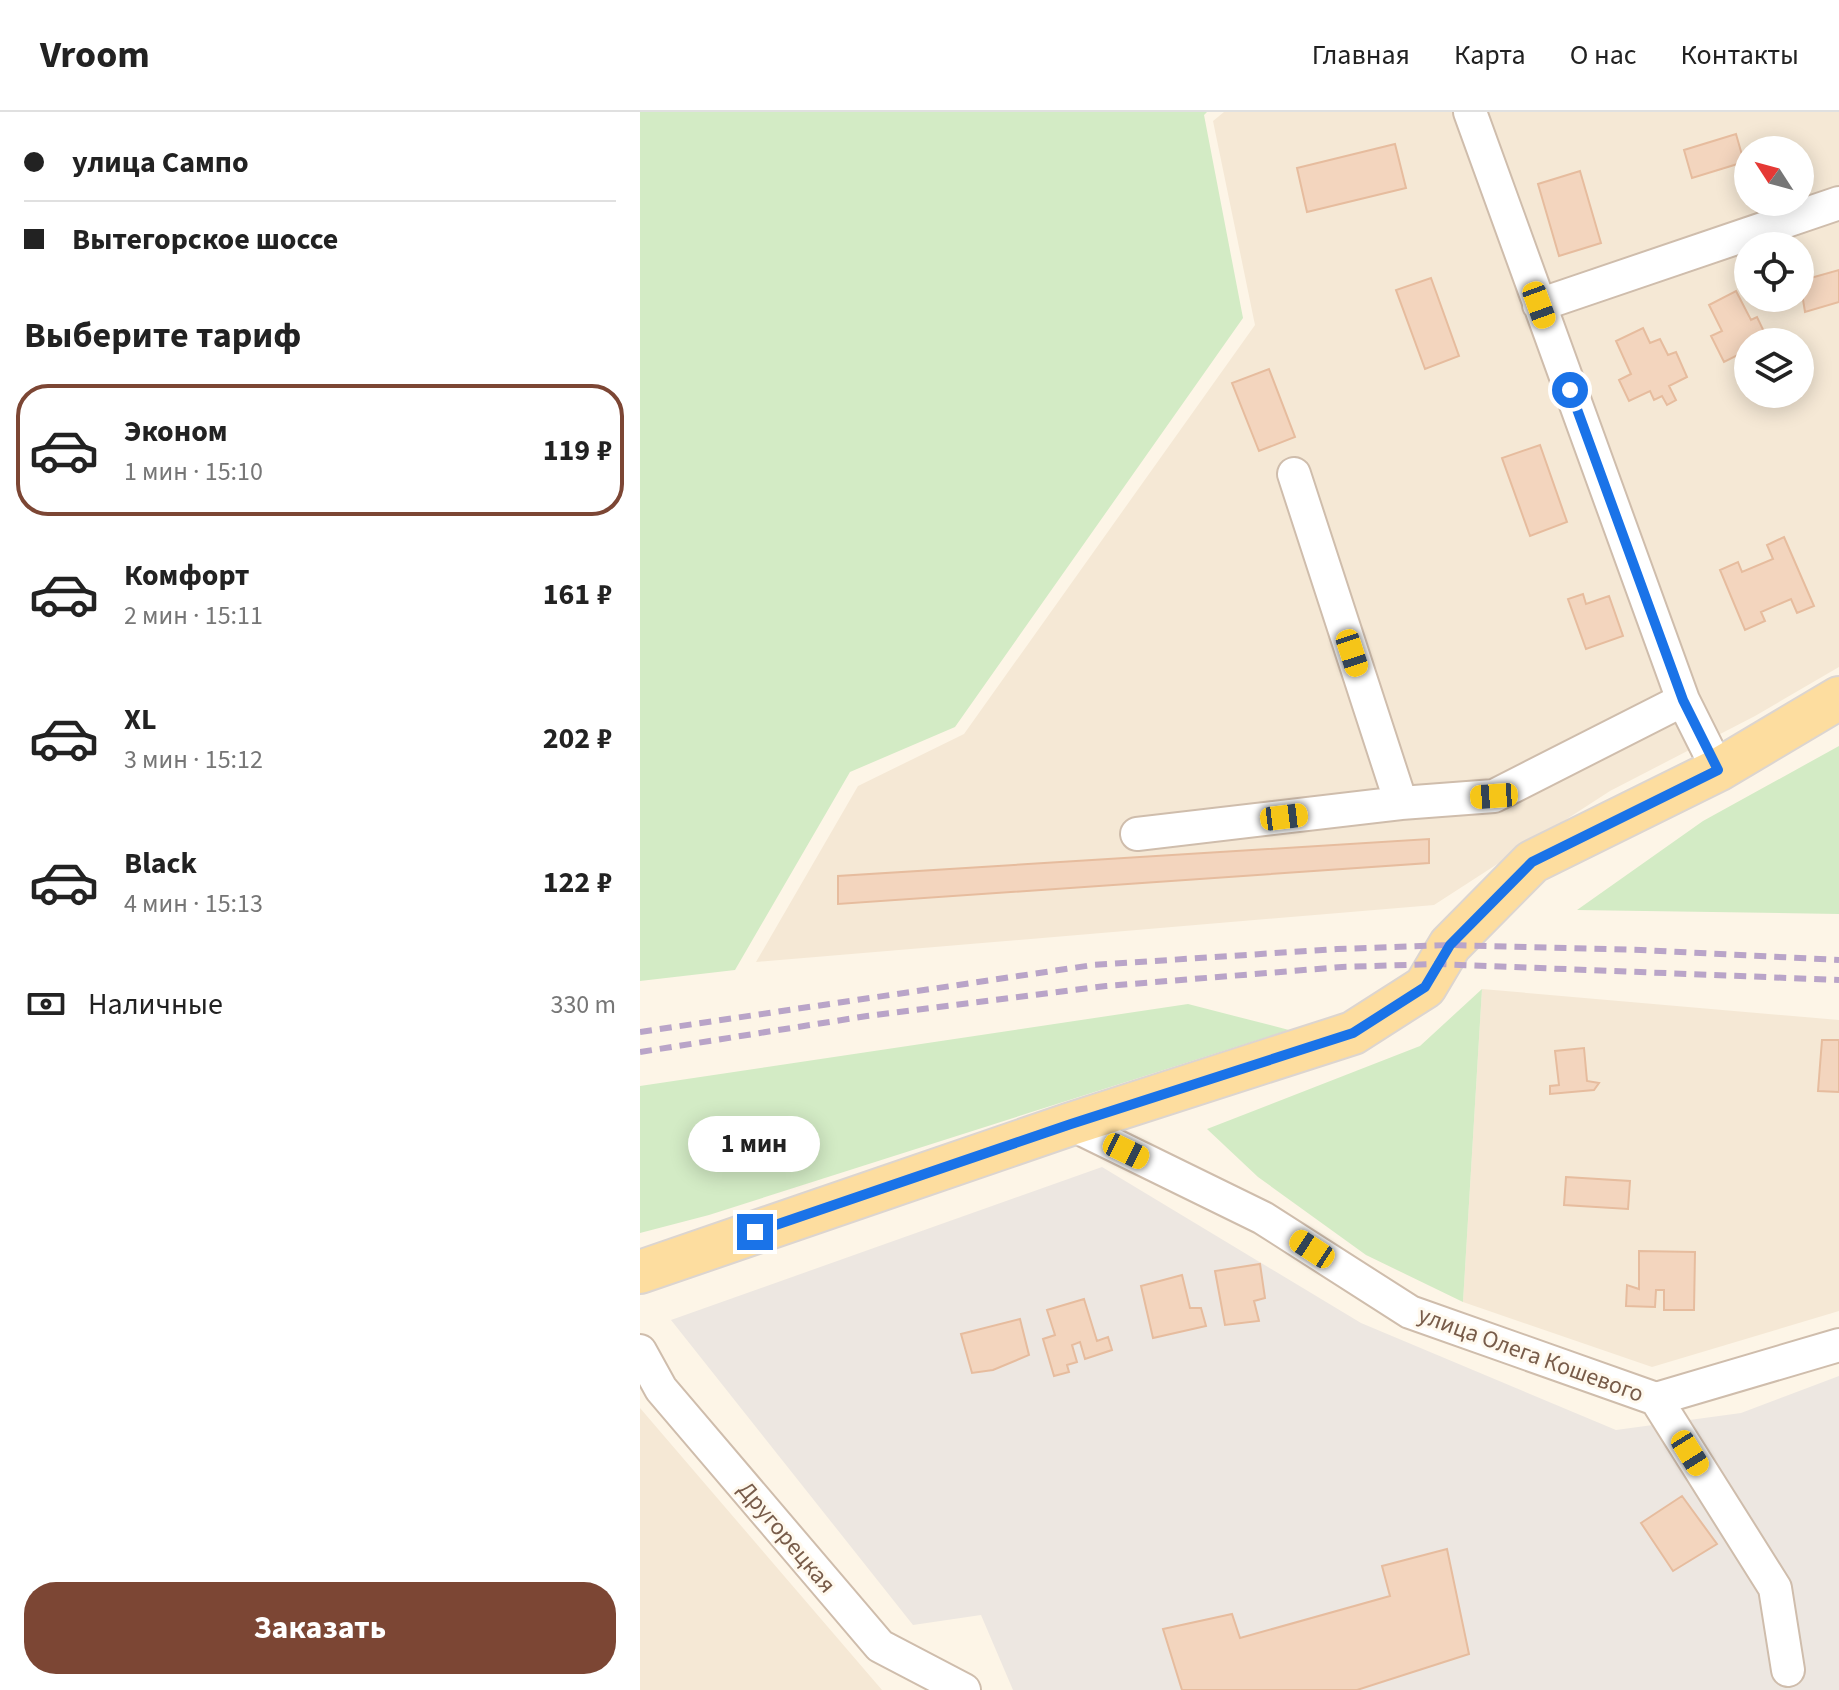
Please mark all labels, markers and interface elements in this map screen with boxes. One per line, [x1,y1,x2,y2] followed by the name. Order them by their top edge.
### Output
[40,28,150,82] text: Vroom
[1312,35,1410,75] text: Главная
[1454,35,1526,75] text: Карта
[1570,35,1637,75] text: О нас
[1681,35,1799,75] text: Контакты
[1734,136,1814,216] north arrow
[1734,136,1814,408] map controls
[72,141,249,184] text: улица Сампо
[72,218,338,261] text: Вытегорское шоссе
[1734,232,1814,312] button: locate
[1520,278,1558,332] car
[24,310,301,361] text: Выберите тариф
[1734,328,1814,408] button: layers
[1552,372,1588,408] route start
[124,410,228,453] text: Эконом
[28,414,100,486] icon: car
[543,429,612,472] text: 119 ₽
[124,453,263,490] text: 1 мин · 15:10
[124,554,250,597] text: Комфорт
[28,558,100,630] icon: car
[543,573,612,616] text: 161 ₽
[124,597,263,634] text: 2 мин · 15:11
[1333,626,1371,680] car
[124,698,157,741] text: XL
[28,702,100,774] icon: car
[543,717,612,760] text: 202 ₽
[124,741,263,778] text: 3 мин · 15:12
[1469,782,1519,810] car
[1259,802,1309,832] car
[124,842,197,885] text: Black
[28,846,100,918] icon: car
[543,861,612,904] text: 122 ₽
[124,885,263,922] text: 4 мин · 15:13
[24,982,68,1026] icon: cash
[88,983,223,1026] text: Наличные
[550,986,616,1023] text: 330 m
[689,1116,821,1172] callout: 1 мин
[721,1125,787,1162] text: 1 мин
[1099,1130,1153,1172] car
[737,1214,773,1250] route end
[1285,1226,1339,1272] car
[1413,1297,1649,1412] street label: улица Олега Кошевого
[1667,1426,1713,1480] car
[729,1474,844,1601] street label: Другорецкая
[24,1582,616,1674] button: Заказать

